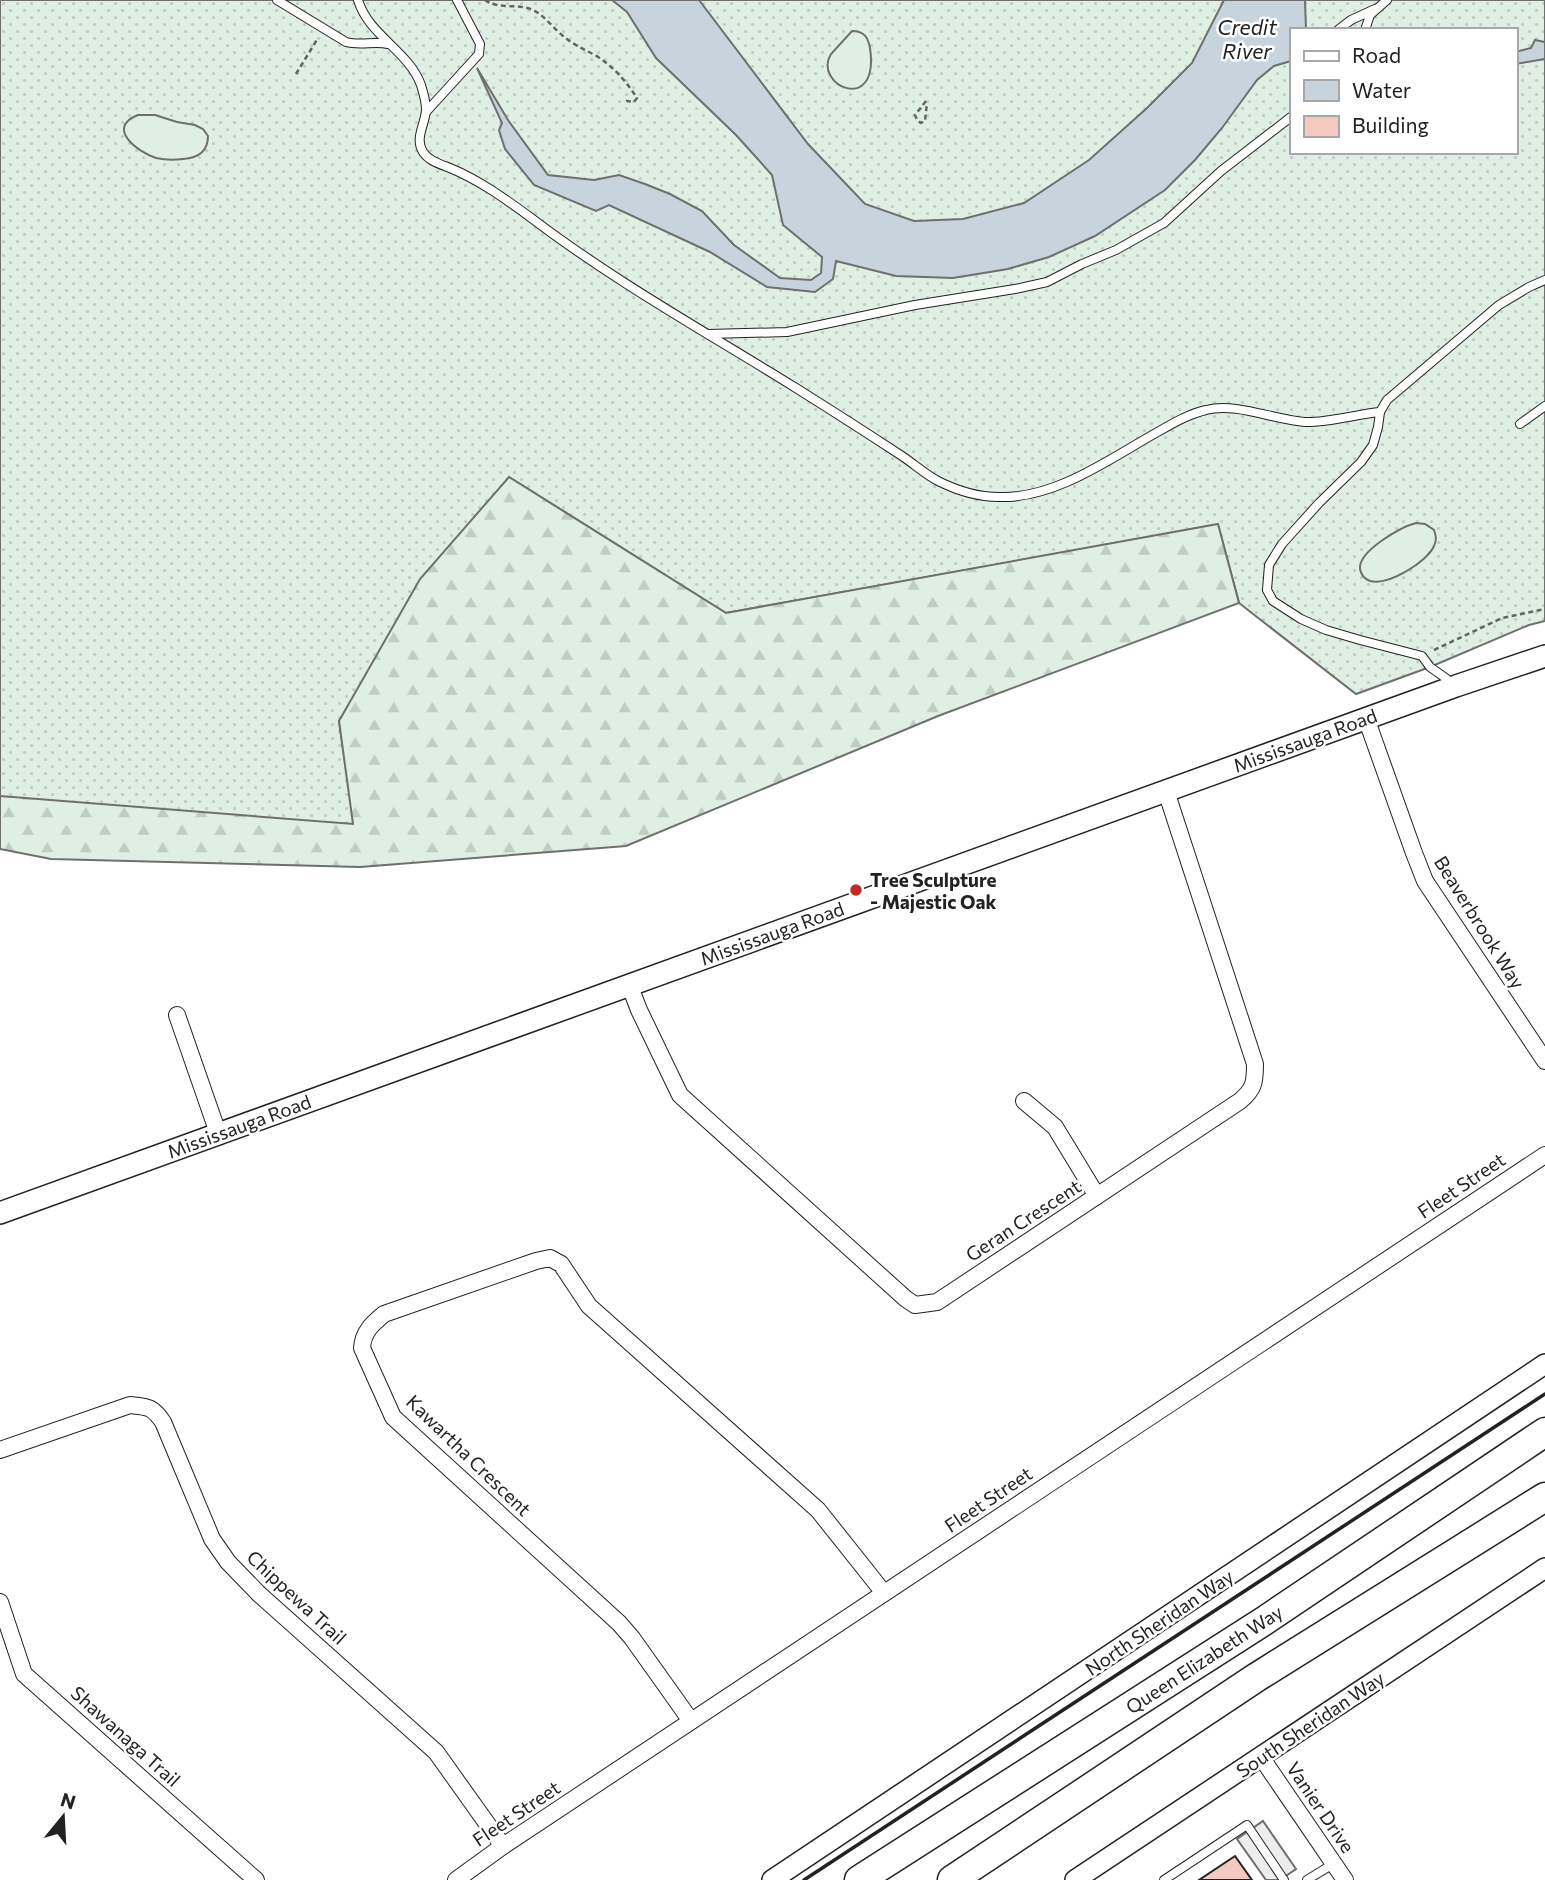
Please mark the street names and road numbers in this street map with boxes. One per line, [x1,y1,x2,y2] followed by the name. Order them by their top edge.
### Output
[1230,703,1380,777] street label: Mississauga Road
[1430,851,1530,993] street label: Beaverbrook Way
[697,896,847,970] street label: Mississauga Road
[164,1089,314,1163] street label: Mississauga Road
[1413,1147,1509,1223] street label: Fleet Street
[961,1174,1085,1266] street label: Geran Crescent
[402,1390,536,1520] street label: Kawartha Crescent
[940,1461,1036,1537] street label: Fleet Street
[243,1545,351,1649] street label: Chippewa Trail
[1081,1564,1237,1680] street label: North Sheridan Way
[1121,1600,1287,1718] street label: Queen Elizabeth Way
[1232,1666,1388,1782] street label: South Sheridan Way
[67,1681,185,1791] street label: Shawanaga Trail
[1282,1757,1360,1857] street label: Vanier Drive
[468,1775,564,1851] street label: Fleet Street

